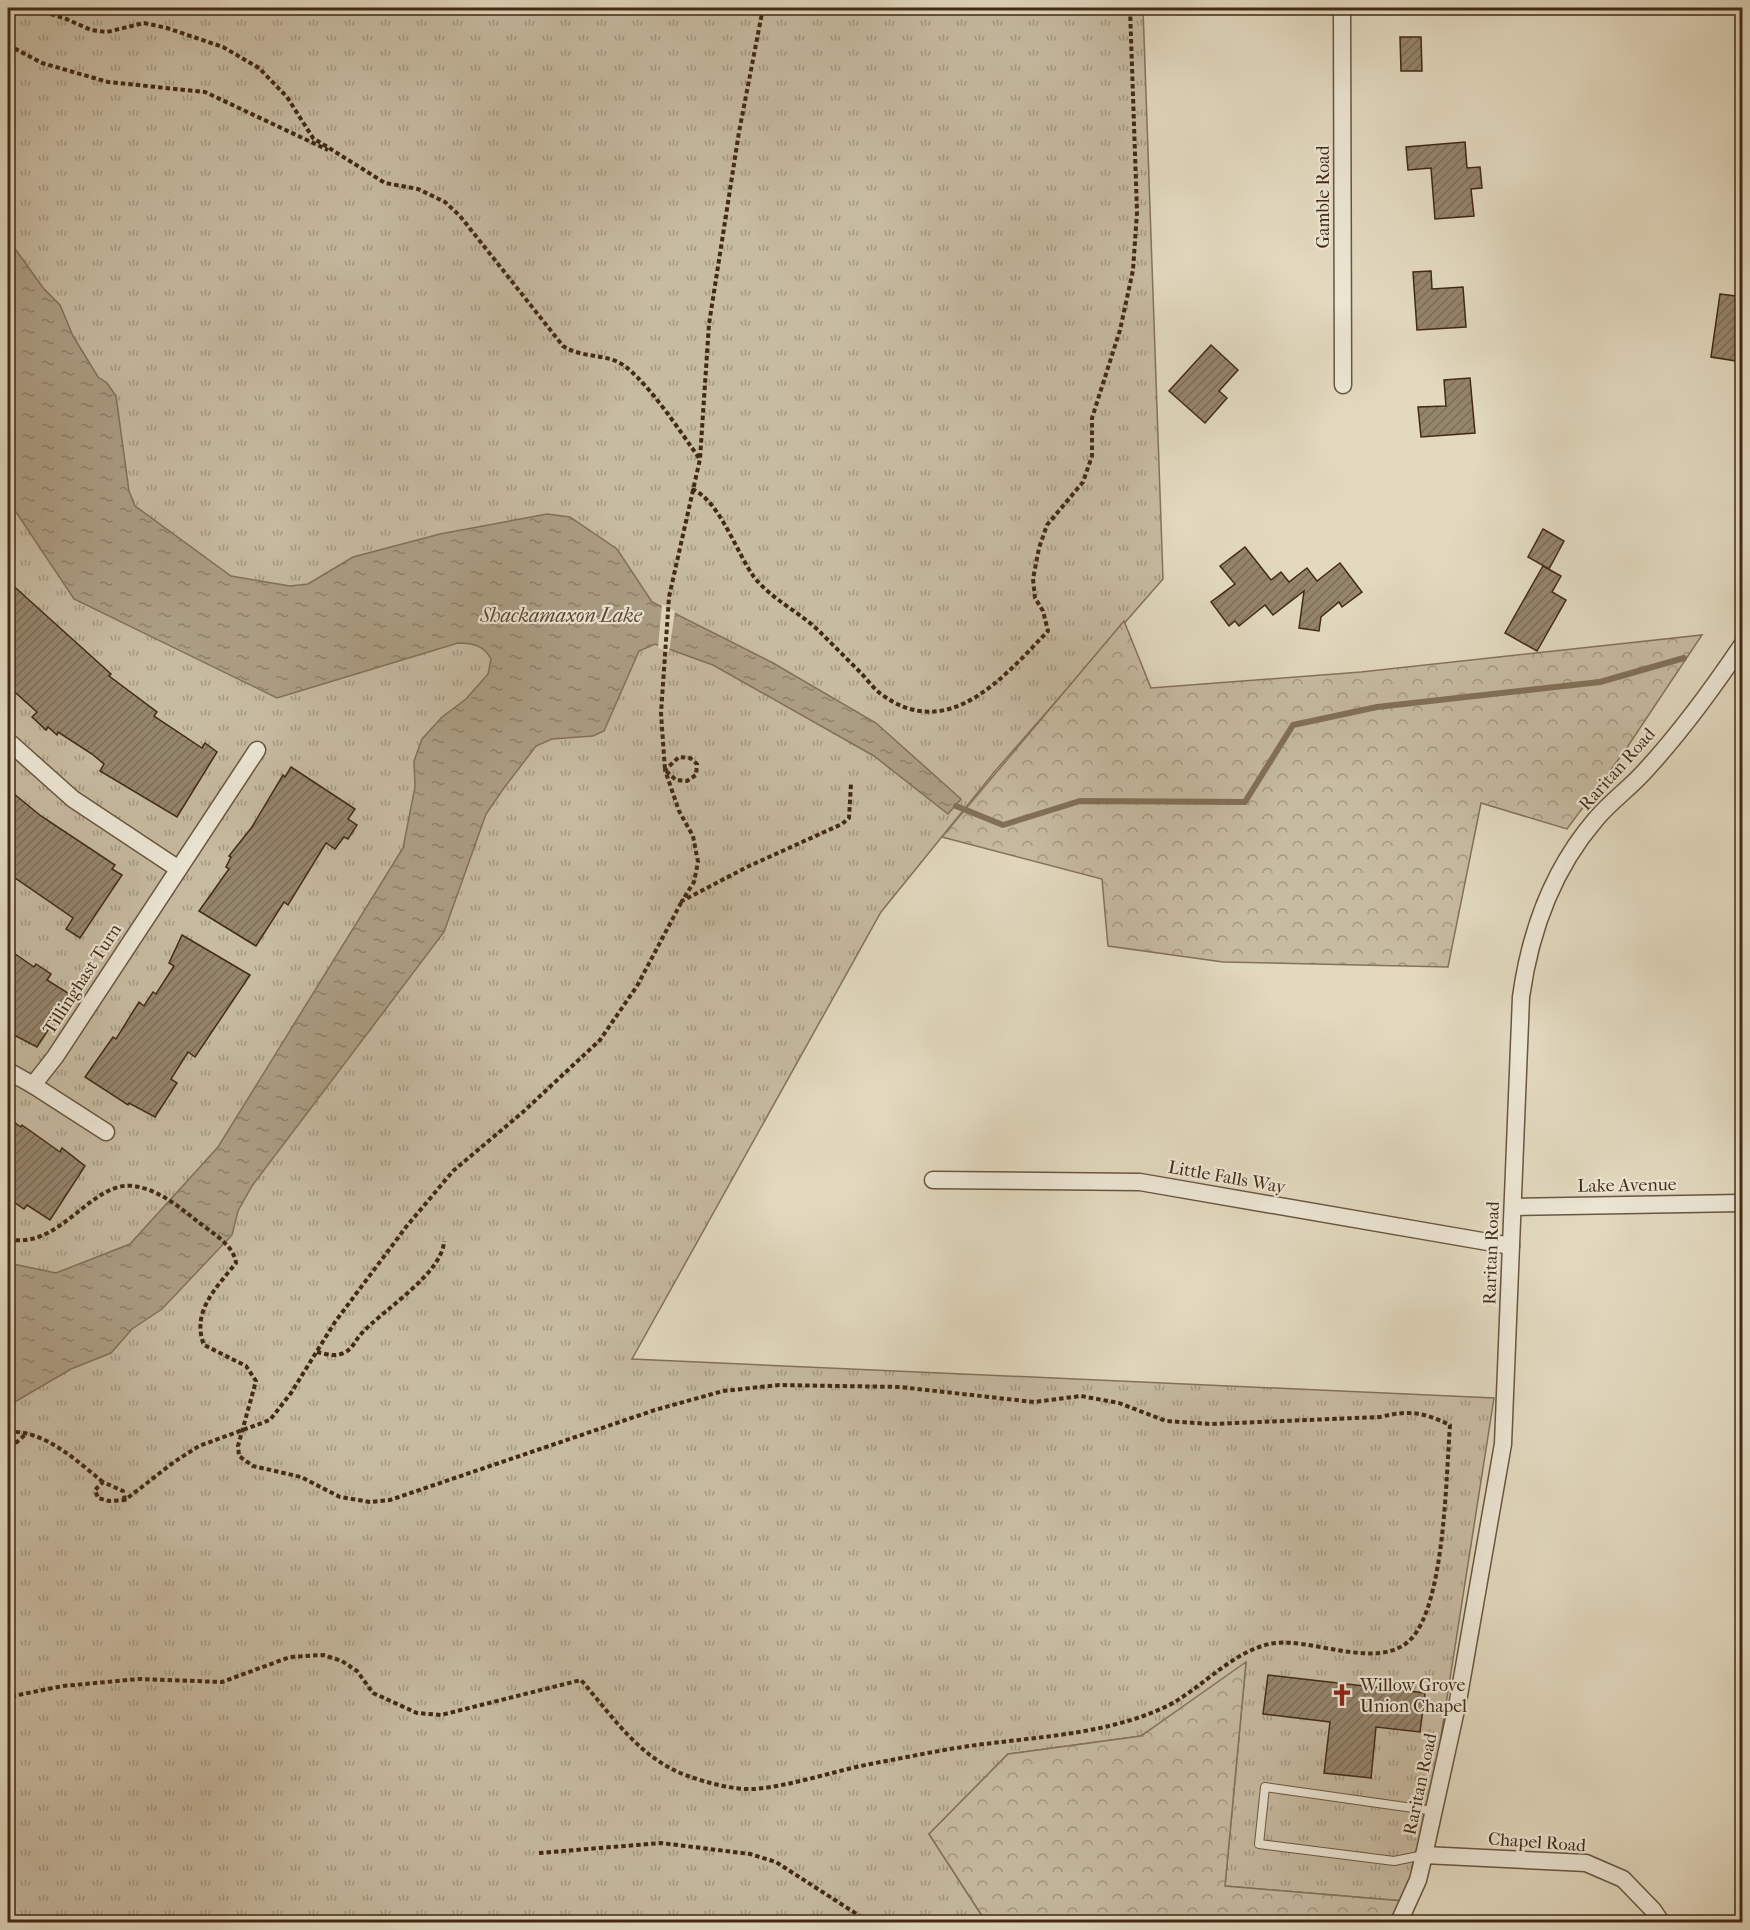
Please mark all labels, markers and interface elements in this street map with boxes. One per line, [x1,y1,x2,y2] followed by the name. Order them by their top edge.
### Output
[1313,145,1334,248] street label: Gamble Road
[479,604,643,627] water label: Shackamaxon Lake
[1575,724,1660,815] street label: Raritan Road
[39,919,126,1039] street label: Tillinghast Turn
[1167,1157,1289,1198] street label: Little Falls Way
[1577,1174,1677,1197] street label: Lake Avenue
[1479,1201,1504,1305] street label: Raritan Road
[1359,1675,1467,1717] place label: Willow Grove Union Chapel
[1329,1682,1355,1708] church icon: Willow Grove Union Chapel
[1399,1731,1442,1837] street label: Raritan Road
[1487,1829,1587,1856] street label: Chapel Road

